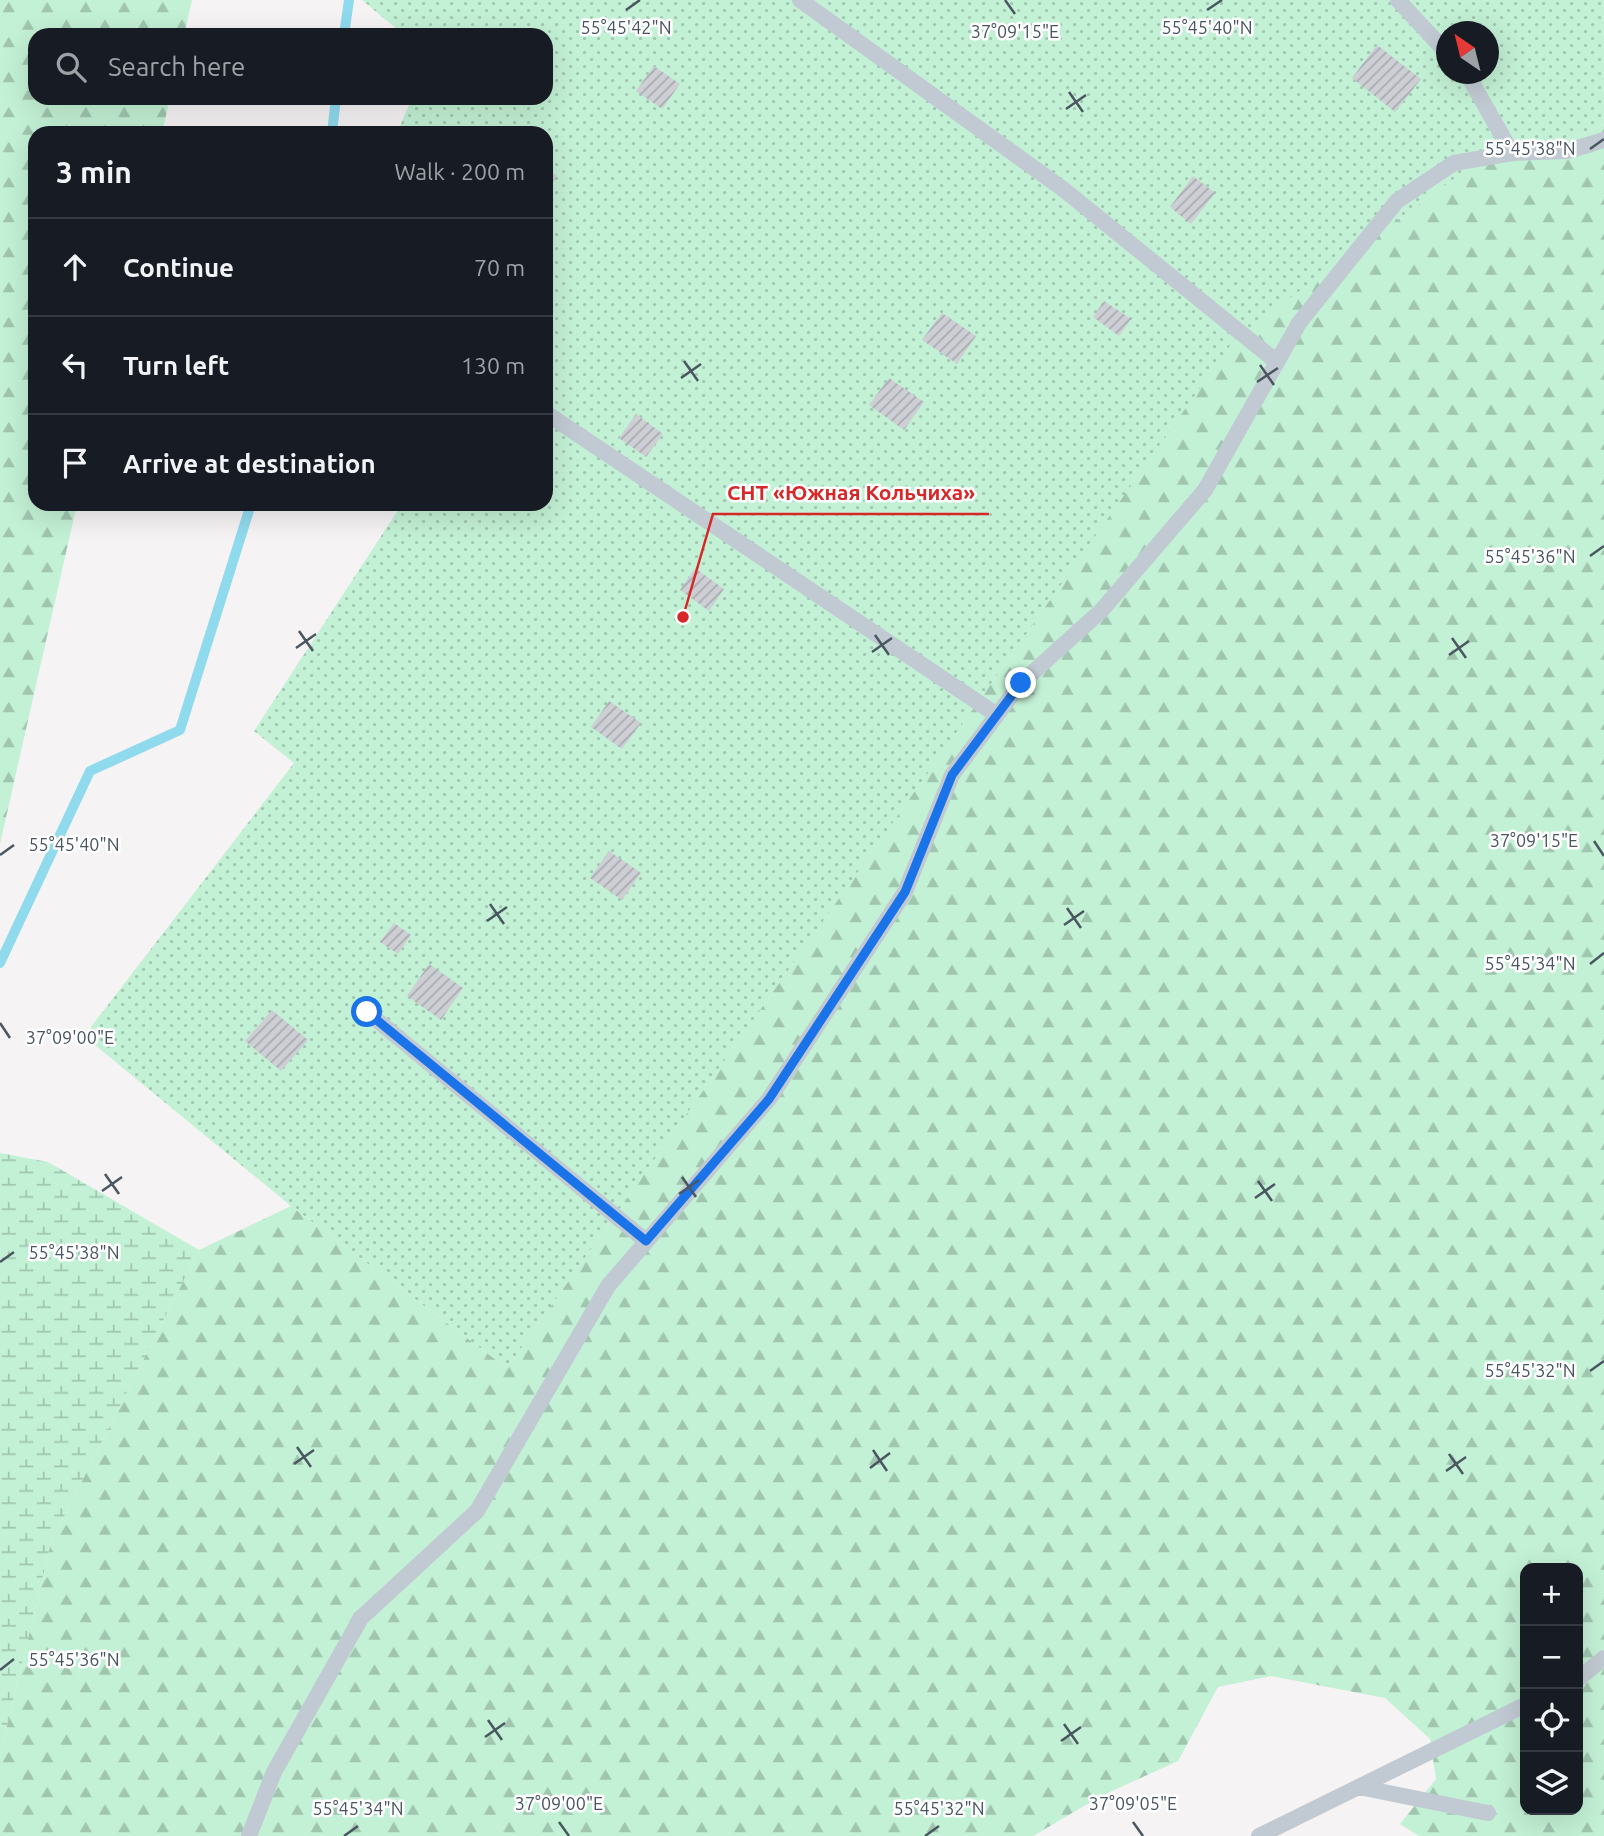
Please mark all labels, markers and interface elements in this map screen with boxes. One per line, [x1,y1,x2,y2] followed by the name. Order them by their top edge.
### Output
[580,17,672,37] text: 55°45'42"N
[1161,17,1253,37] text: 55°45'40"N
[971,21,1059,41] text: 37°09'15"E
[1436,21,1499,84] north arrow
[28,28,553,105] search box
[52,48,90,86] icon: search
[108,52,245,81] text: Search here
[1484,138,1576,158] text: 55°45'38"N
[56,155,132,189] text: 3 min
[394,159,525,184] text: Walk · 200 m
[56,248,94,286] icon: ahead
[123,253,234,282] text: Continue
[474,255,525,280] text: 70 m
[56,346,94,384] icon: left
[123,351,229,380] text: Turn left
[461,353,525,378] text: 130 m
[56,444,94,482] icon: arrive
[123,449,376,478] text: Arrive at destination
[713,472,989,514] callout: СНТ «Южная Кольчиха»
[727,480,975,504] text: СНТ «Южная Кольчиха»
[1484,546,1576,566] text: 55°45'36"N
[1005,667,1036,698] route end
[1490,830,1578,850] text: 37°09'15"E
[28,834,120,854] text: 55°45'40"N
[1484,953,1576,973] text: 55°45'34"N
[351,996,382,1027] route start
[26,1027,114,1047] text: 37°09'00"E
[28,1242,120,1262] text: 55°45'38"N
[1484,1360,1576,1380] text: 55°45'32"N
[1520,1563,1583,1815] map controls
[1520,1563,1583,1626] button: +
[1520,1626,1583,1689] button: −
[28,1649,120,1669] text: 55°45'36"N
[1520,1689,1583,1752] button: locate
[1520,1752,1583,1815] button: layers
[515,1793,603,1813] text: 37°09'00"E
[1089,1793,1177,1813] text: 37°09'05"E
[312,1798,404,1818] text: 55°45'34"N
[893,1798,985,1818] text: 55°45'32"N

